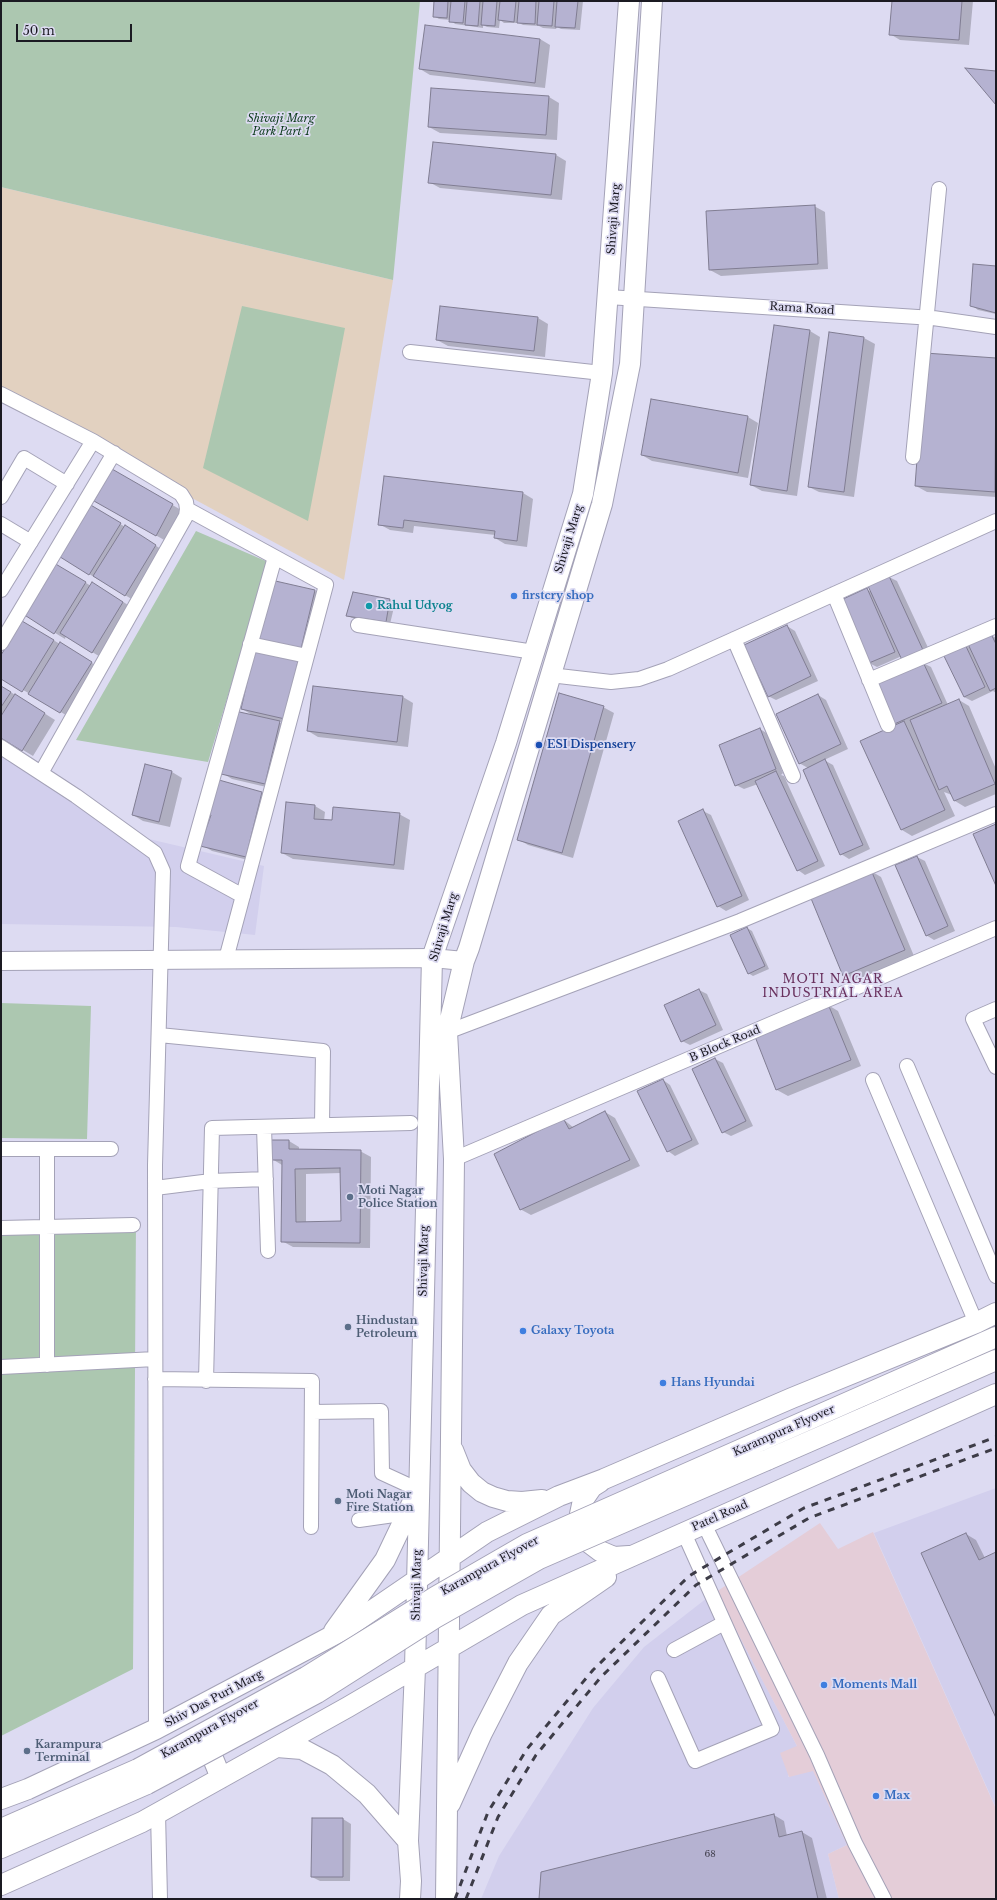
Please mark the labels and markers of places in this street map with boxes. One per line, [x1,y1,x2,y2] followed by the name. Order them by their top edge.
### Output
[522,589,594,603] place label: firstcry shop
[509,591,519,601] marker: firstcry shop
[377,599,452,613] place label: Rahul Udyog
[364,601,374,611] marker: Rahul Udyog
[547,738,636,752] place label: ESI Dispensery
[534,740,544,750] marker: ESI Dispensery
[358,1184,437,1210] place label: Moti Nagar Police Station
[345,1192,355,1202] marker: Moti Nagar Police Station
[356,1314,417,1340] place label: Hindustan Petroleum
[343,1322,353,1332] marker: Hindustan Petroleum
[531,1324,614,1338] place label: Galaxy Toyota
[518,1326,528,1336] marker: Galaxy Toyota
[671,1376,755,1390] place label: Hans Hyundai
[658,1378,668,1388] marker: Hans Hyundai
[346,1488,413,1514] place label: Moti Nagar Fire Station
[333,1496,343,1506] marker: Moti Nagar Fire Station
[832,1678,917,1692] place label: Moments Mall
[819,1680,829,1690] marker: Moments Mall
[35,1738,102,1764] place label: Karampura Terminal
[22,1746,32,1756] marker: Karampura Terminal
[884,1789,910,1803] place label: Max
[871,1791,881,1801] marker: Max

